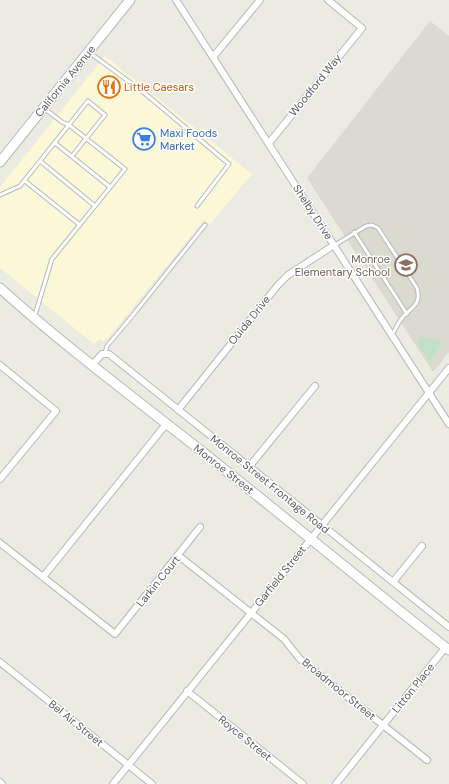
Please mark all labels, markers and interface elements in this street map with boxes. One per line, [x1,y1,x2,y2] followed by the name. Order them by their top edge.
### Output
[32,42,98,120] street label: California Avenue
[286,51,344,119] street label: Woodford Way
[96,74,122,100] restaurant icon: Little Caesars
[124,80,194,94] place label: Little Caesars
[131,126,157,152] supermarket icon: Maxi Foods Market
[160,126,217,153] place label: Maxi Foods Market
[290,182,336,242] street label: Shelby Drive
[295,252,390,279] place label: Monroe Elementary School
[393,252,419,278] school or university icon: Monroe Elementary School
[225,293,273,347] street label: Ouida Drive
[208,432,333,536] street label: Monroe Street Frontage Road
[191,441,257,497] street label: Monroe Street
[251,543,309,609] street label: Garfield Street
[133,552,183,610] street label: Larkin Court
[299,655,379,723] street label: Broadmoor Street
[389,660,437,716] street label: Litton Place
[46,697,106,749] street label: Bel Air Street
[216,712,274,764] street label: Royce Street

